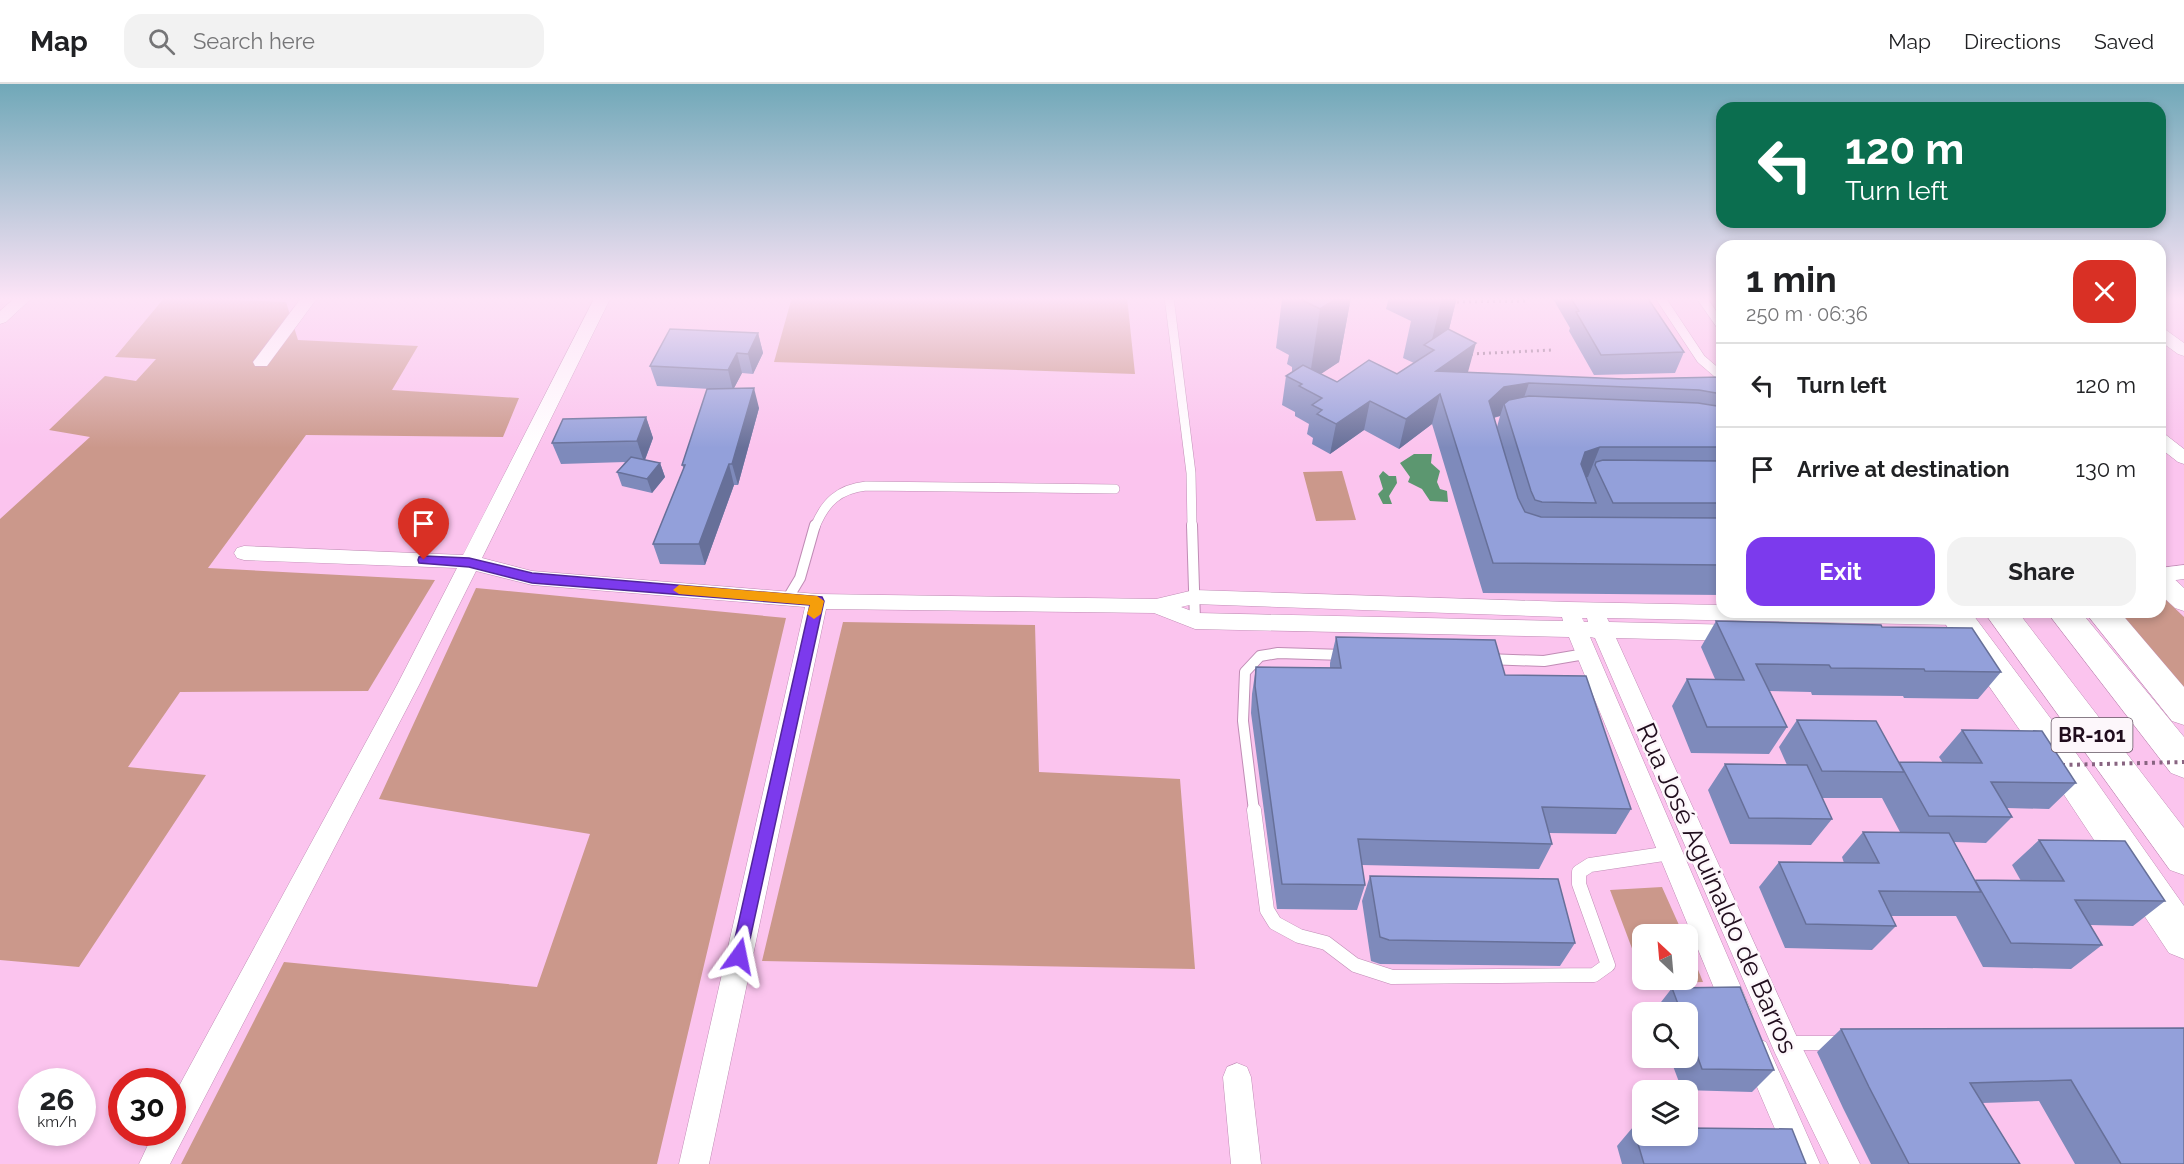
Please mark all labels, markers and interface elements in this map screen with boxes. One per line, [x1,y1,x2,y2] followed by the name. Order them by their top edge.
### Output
[124,14,544,68] search box
[30,25,88,58] text: Map
[145,25,178,58] icon: search
[193,28,315,54] text: Search here
[1888,29,1931,54] text: Map
[1964,29,2061,54] text: Directions
[2094,29,2154,54] text: Saved
[1845,125,1964,174] text: 120 m
[1746,126,1824,204] icon: left
[1845,175,1948,206] text: Turn left
[1746,258,1837,300] text: 1 min
[2073,260,2136,323] button: close
[1746,302,1868,326] text: 250 m · 06:36
[1746,369,1779,402] icon: left
[1797,372,1887,398] text: Turn left
[2076,372,2136,398] text: 120 m
[1746,453,1779,486] icon: arrive
[1797,456,2010,482] text: Arrive at destination
[2076,456,2136,482] text: 130 m
[398,498,449,560] pin
[407,507,440,540] icon: arrive
[1746,537,1935,606] button: Exit
[1947,537,2136,606] button: Share
[1630,718,1804,1058] street label: Rua José Aguinaldo de Barros
[2052,718,2132,752] road number: BR-101
[707,924,771,988] position arrow
[1632,924,1698,990] north arrow
[1632,924,1698,1146] map controls
[1632,1002,1698,1068] button: search
[108,1068,186,1146] speed limit sign: 30
[1632,1080,1698,1146] button: layers
[39,1082,75,1117] text: 26
[37,1113,77,1131] text: km/h

